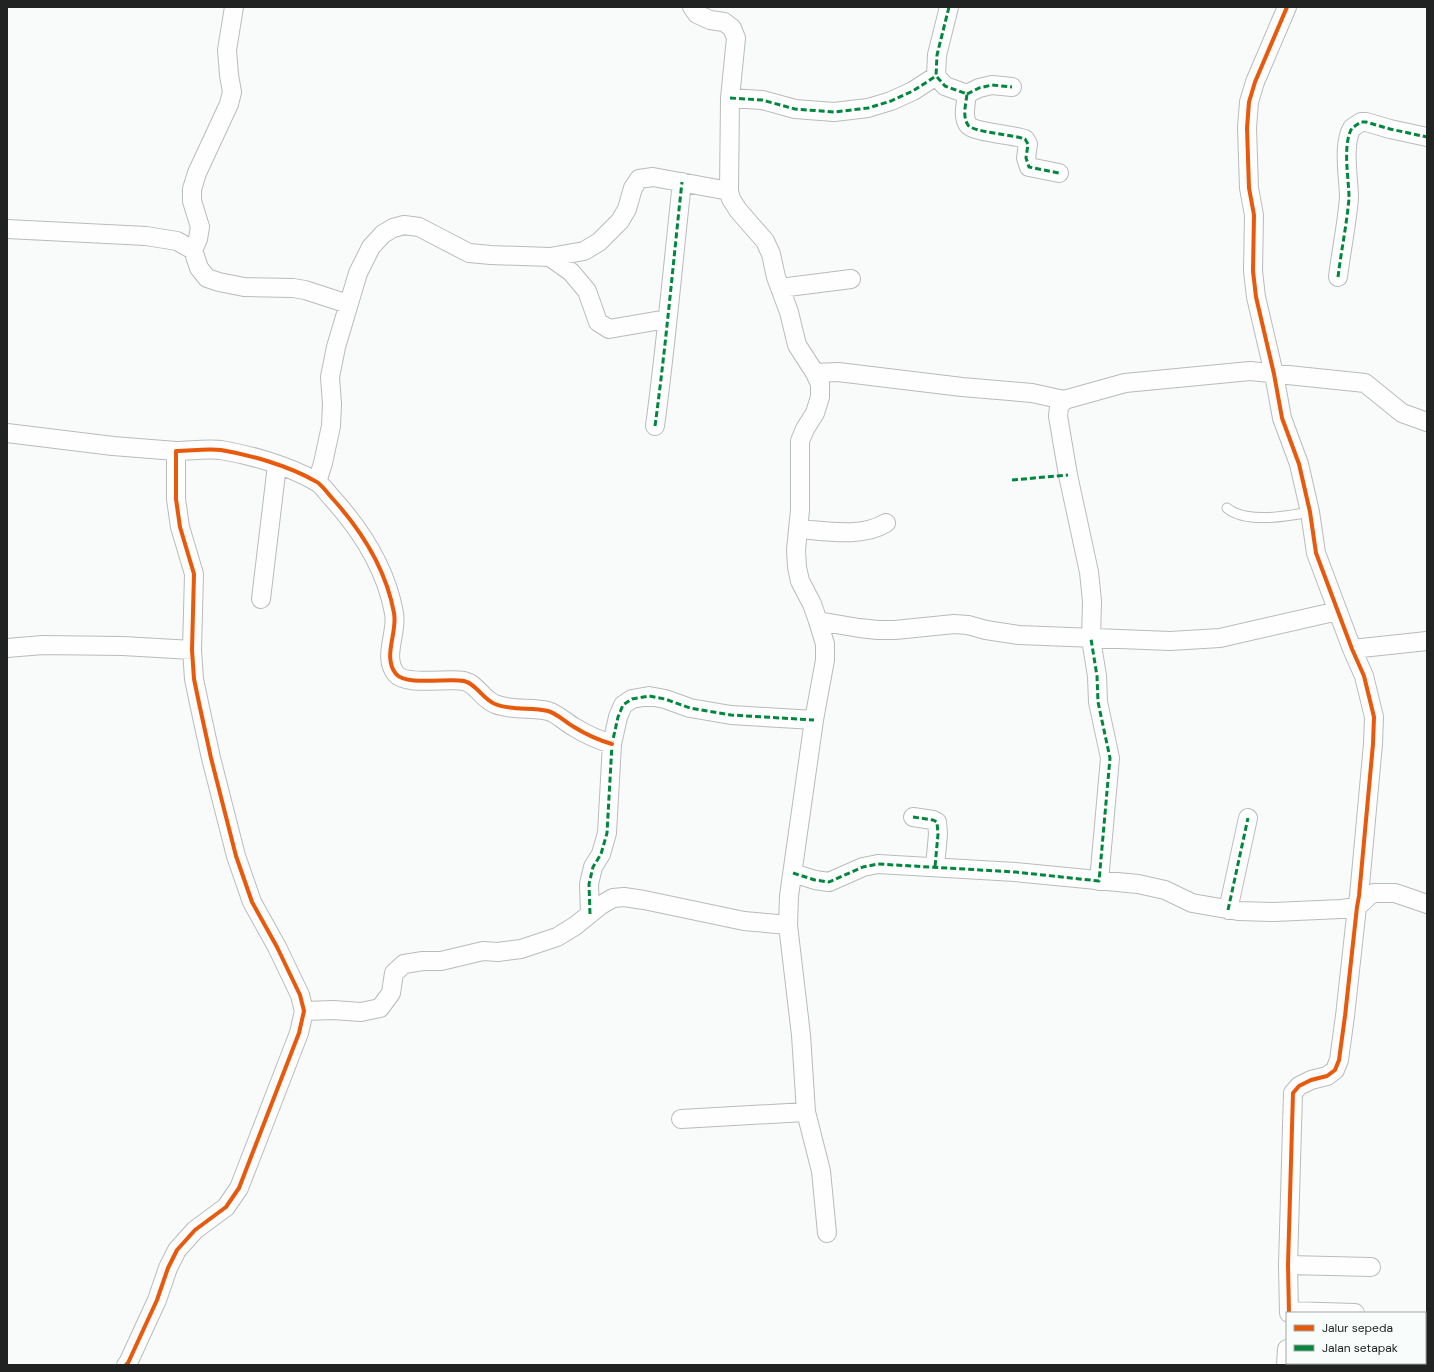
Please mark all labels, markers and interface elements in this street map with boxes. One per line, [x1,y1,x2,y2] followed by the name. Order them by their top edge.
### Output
[1286,1312,1426,1364] legend
[1322,1320,1393,1336] text: Jalur sepeda
[1322,1340,1398,1356] text: Jalan setapak

